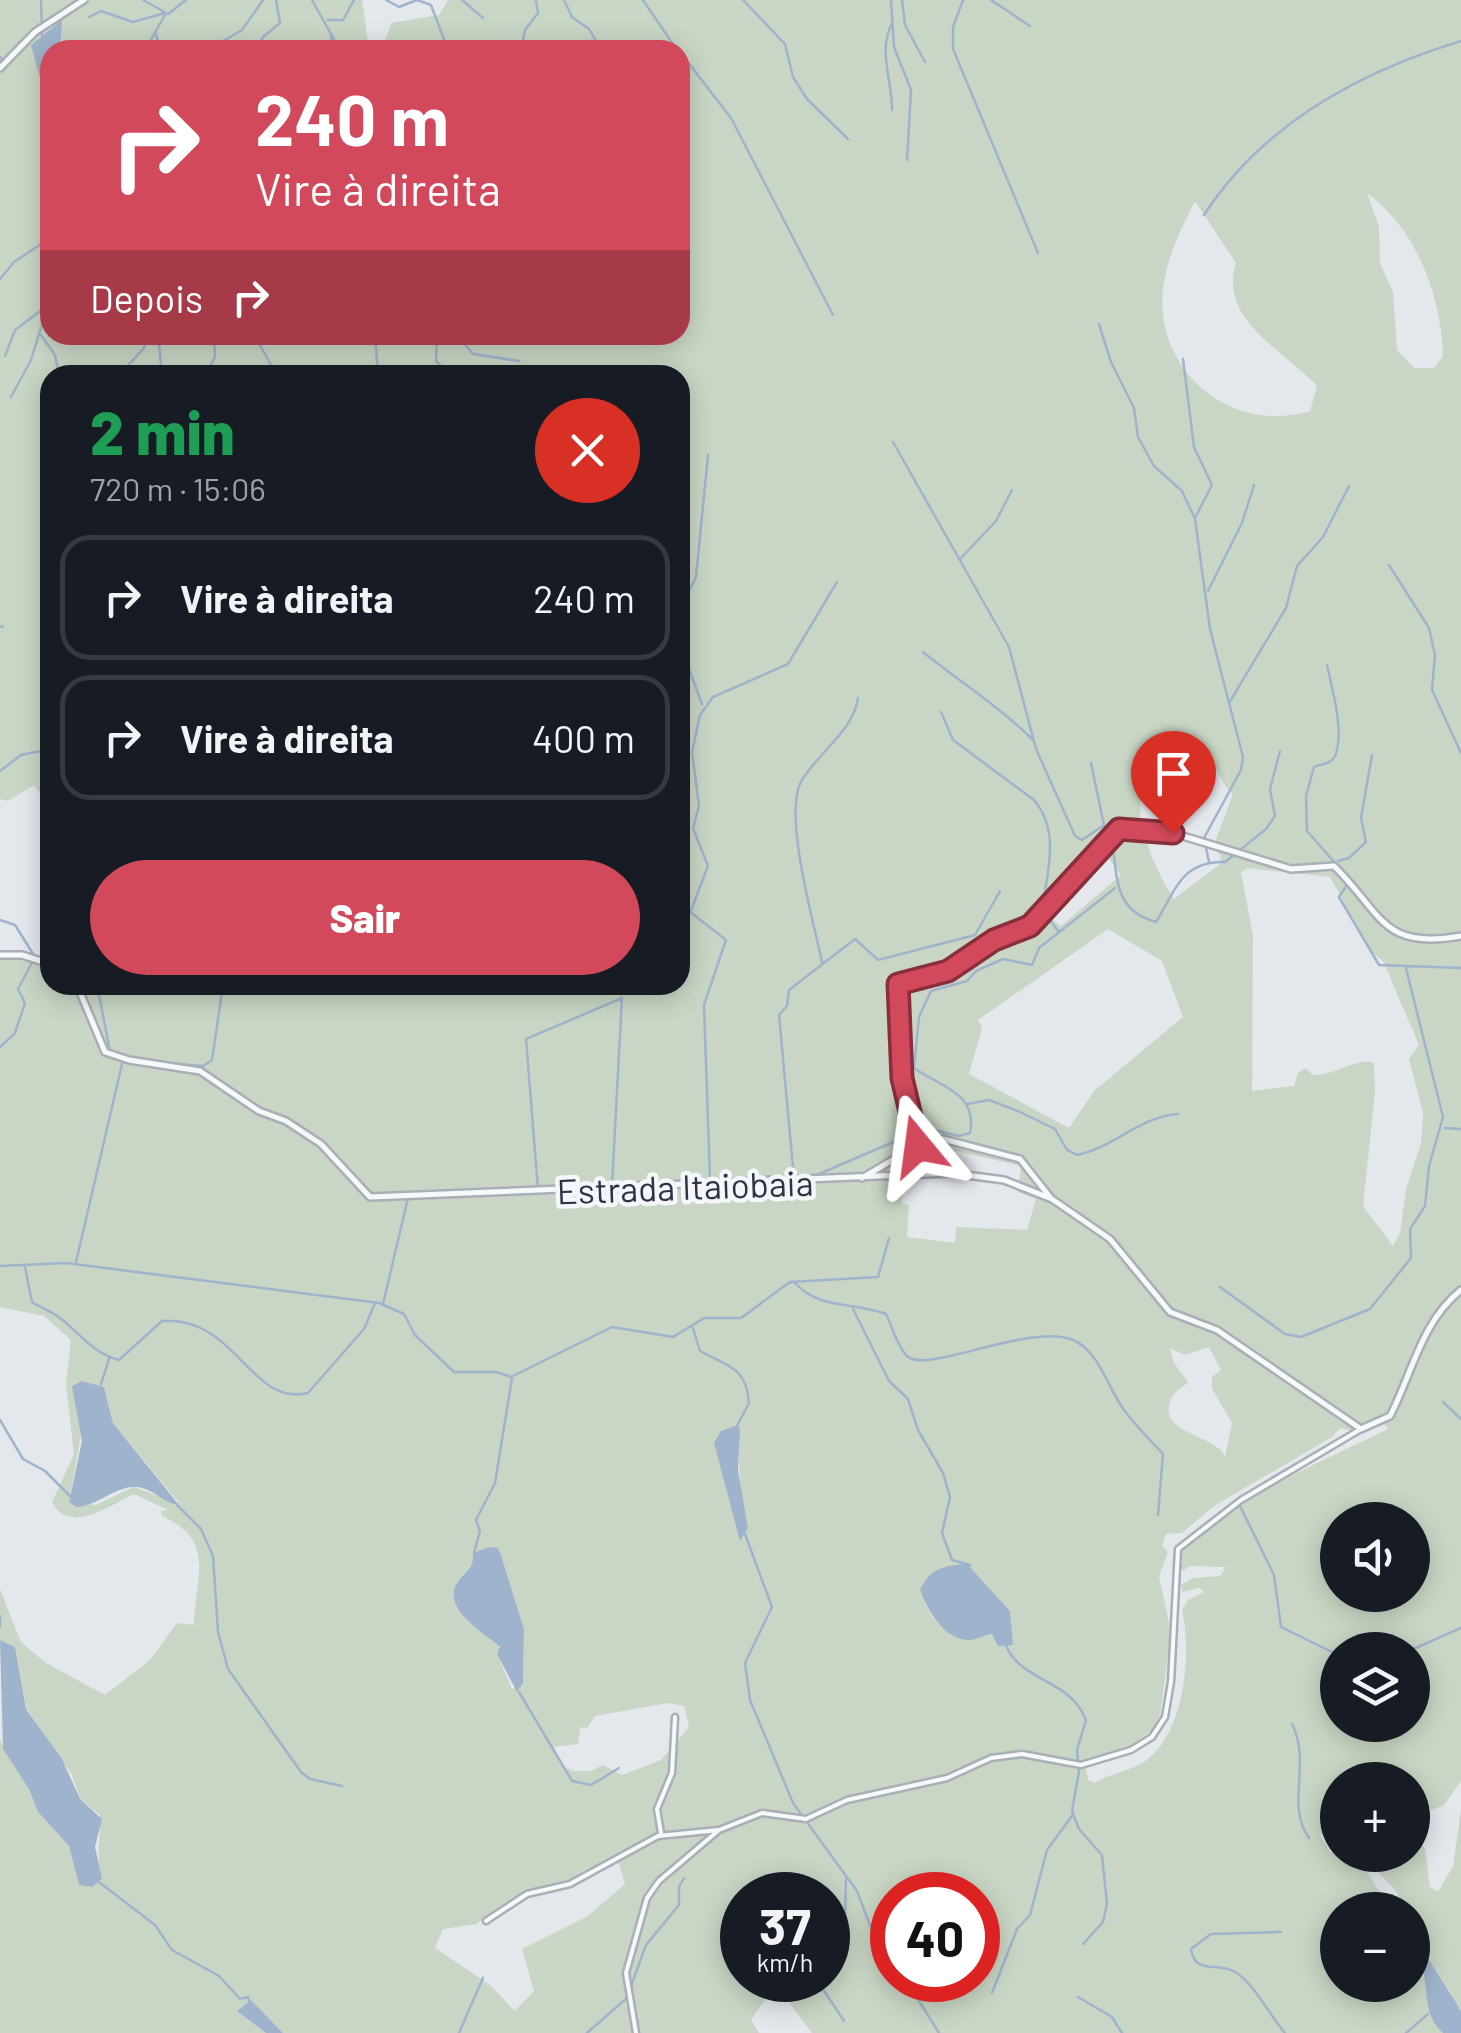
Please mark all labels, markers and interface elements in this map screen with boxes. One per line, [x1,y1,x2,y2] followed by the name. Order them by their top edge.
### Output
[255,76,449,160] text: 240 m
[90,80,220,210] icon: right
[255,161,501,215] text: Vire à direita
[223,270,278,325] icon: right
[90,275,203,321] text: Depois
[90,395,235,467] text: 2 min
[535,398,640,503] button: close
[90,469,266,507] text: 720 m · 15:06
[95,570,150,625] icon: right
[180,575,394,621] text: Vire à direita
[533,575,635,621] text: 240 m
[95,710,150,765] icon: right
[180,715,394,761] text: Vire à direita
[532,715,635,761] text: 400 m
[1131,731,1216,834] pin
[1146,746,1201,801] icon: arrive
[90,860,640,975] button: Sair
[866,1094,970,1198] position arrow
[556,1161,814,1211] street label: Estrada Itaiobaia
[1320,1502,1430,2002] map controls
[1320,1502,1430,1612] button: sound
[1320,1632,1430,1742] button: layers
[1320,1762,1430,1872] button: +
[870,1872,1000,2002] speed limit sign: 40
[1320,1892,1430,2002] button: −
[759,1895,811,1955] text: 37
[757,1947,813,1977] text: km/h

